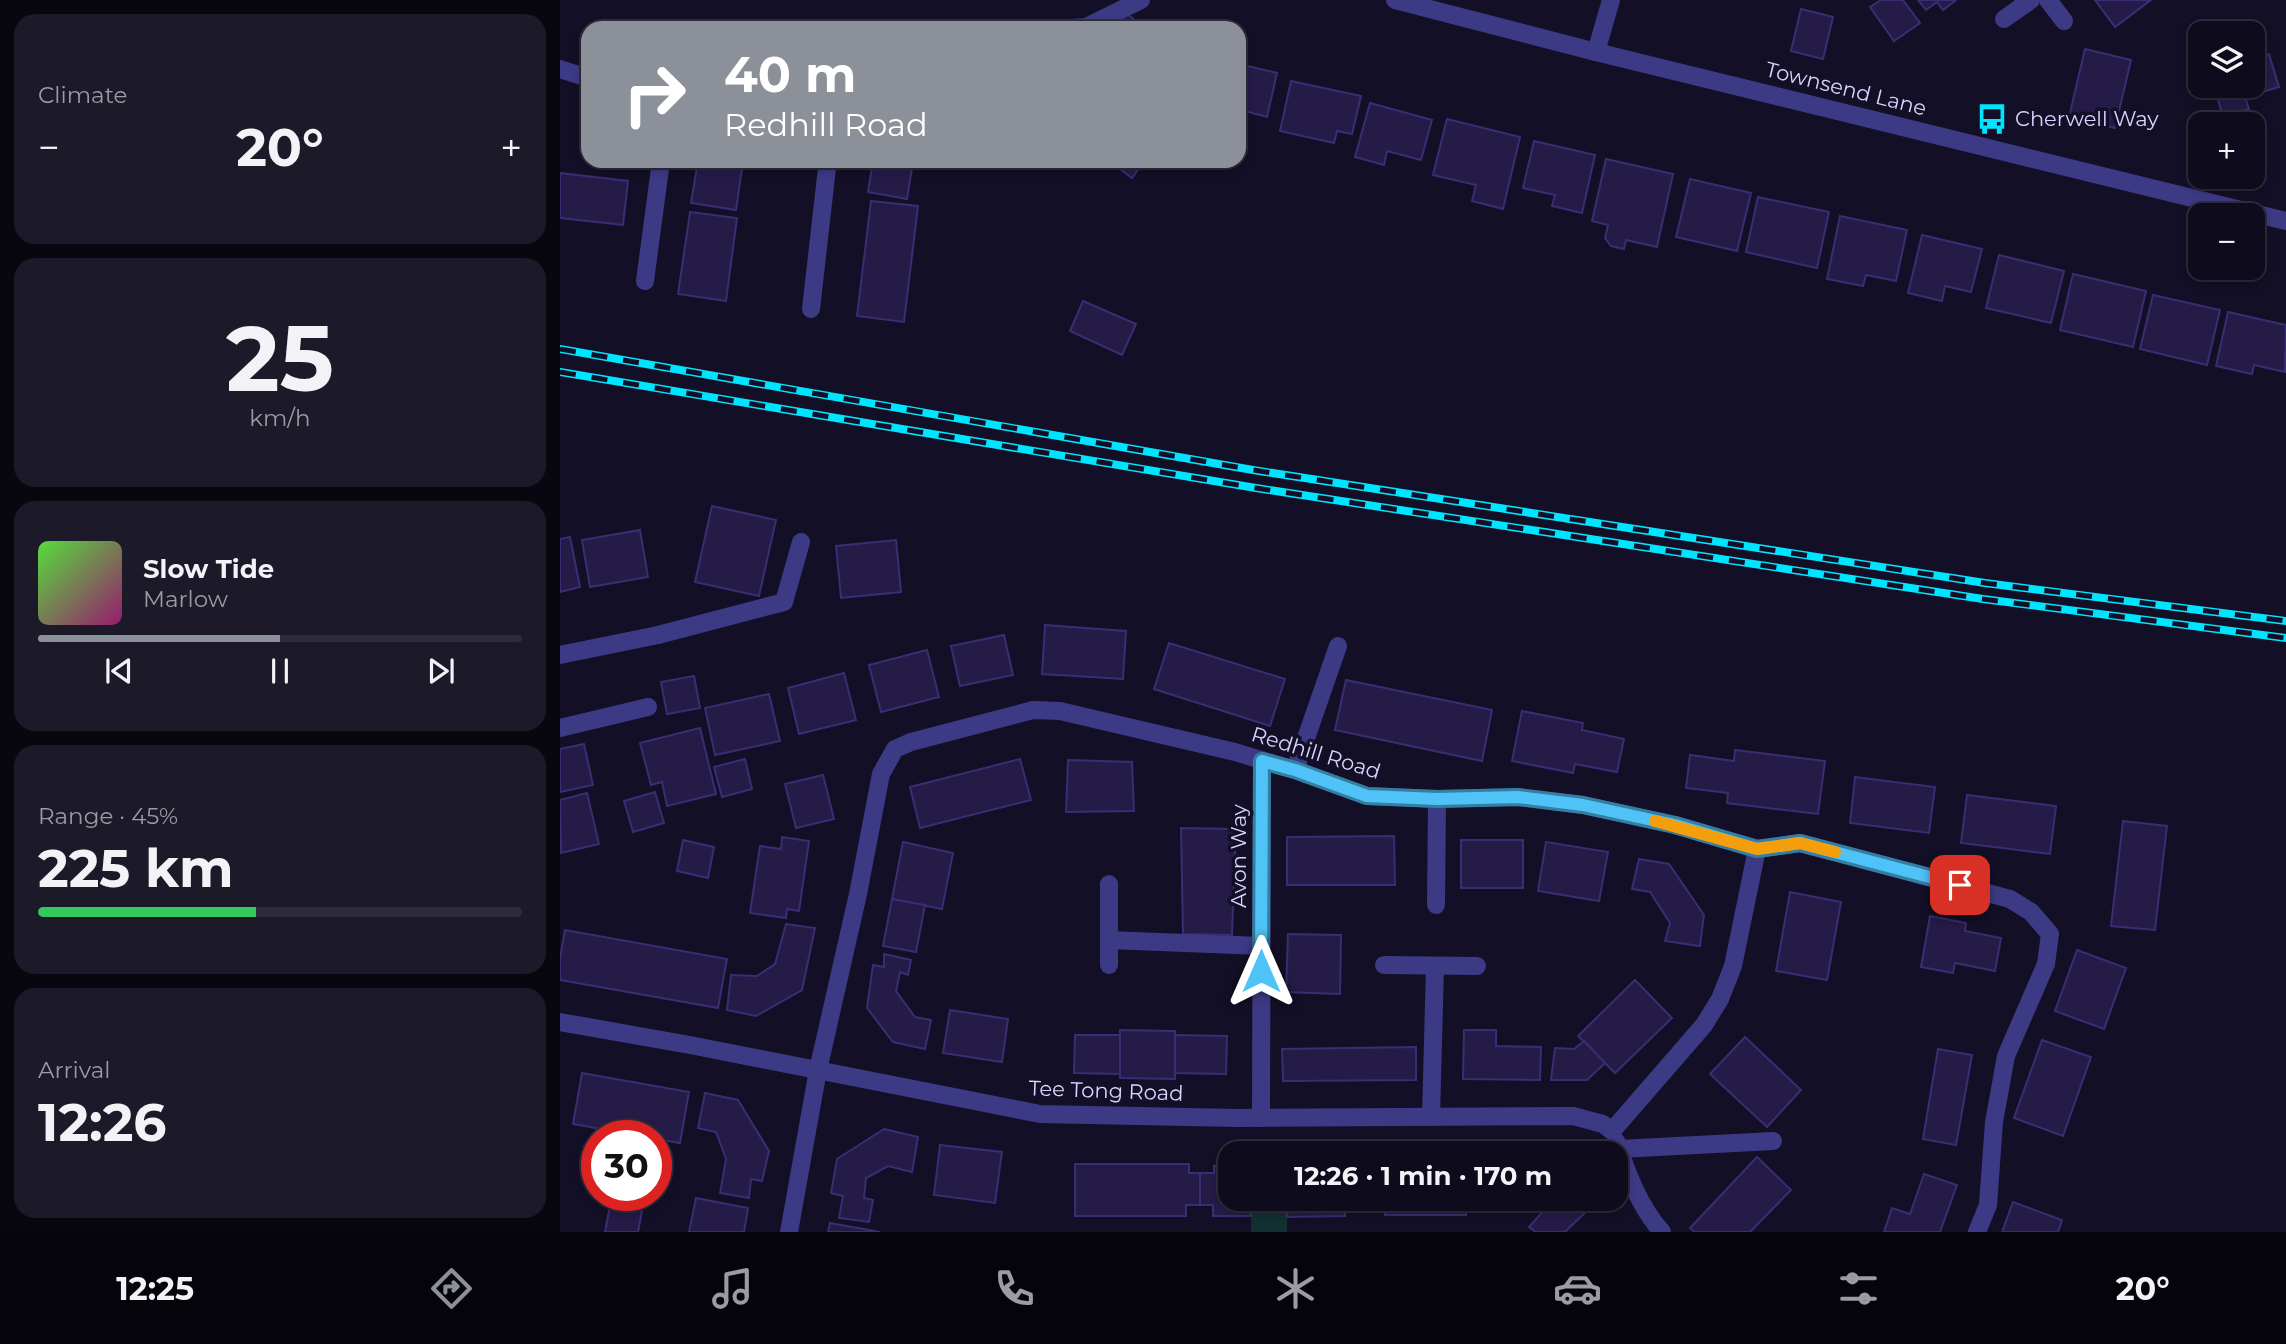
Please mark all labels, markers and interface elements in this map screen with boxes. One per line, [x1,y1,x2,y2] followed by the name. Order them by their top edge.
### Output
[2188,21,2265,280] map controls
[2188,21,2265,98] button: layers
[724,45,856,104] text: 40 m
[609,49,700,140] icon: right
[1763,56,1929,121] street label: Townsend Lane
[38,81,127,109] text: Climate
[1975,102,2009,136] bus stop icon: Cherwell Way
[724,105,928,144] text: Redhill Road
[2015,106,2159,131] place label: Cherwell Way
[2188,112,2265,189] button: +
[236,116,324,179] text: 20°
[38,124,60,171] text: −
[500,124,522,171] text: +
[2188,203,2265,280] button: −
[226,303,334,414] text: 25
[249,404,311,432] text: km/h
[143,553,274,585] text: Slow Tide
[143,585,228,613] text: Marlow
[100,652,138,690] icon: previous
[261,652,299,690] icon: pause
[422,652,460,690] icon: next
[1249,721,1384,784] street label: Redhill Road
[38,802,178,830] text: Range · 45%
[1226,803,1251,908] street label: Avon Way
[38,837,233,900] text: 225 km
[1930,855,1990,915] pin
[1941,866,1979,904] icon: arrive
[1224,934,1298,1008] position arrow
[38,1056,111,1084] text: Arrival
[1028,1075,1184,1106] street label: Tee Tong Road
[38,1091,167,1154] text: 12:26
[581,1120,672,1211] speed limit sign: 30
[1294,1160,1552,1192] text: 12:26 · 1 min · 170 m
[427,1264,476,1313] icon: directions
[708,1264,757,1313] icon: music
[990,1264,1039,1313] icon: phone
[1271,1264,1320,1313] icon: climate
[1553,1264,1602,1313] icon: car
[1834,1264,1883,1313] icon: filters
[116,1269,194,1308] text: 12:25
[2116,1269,2170,1308] text: 20°

